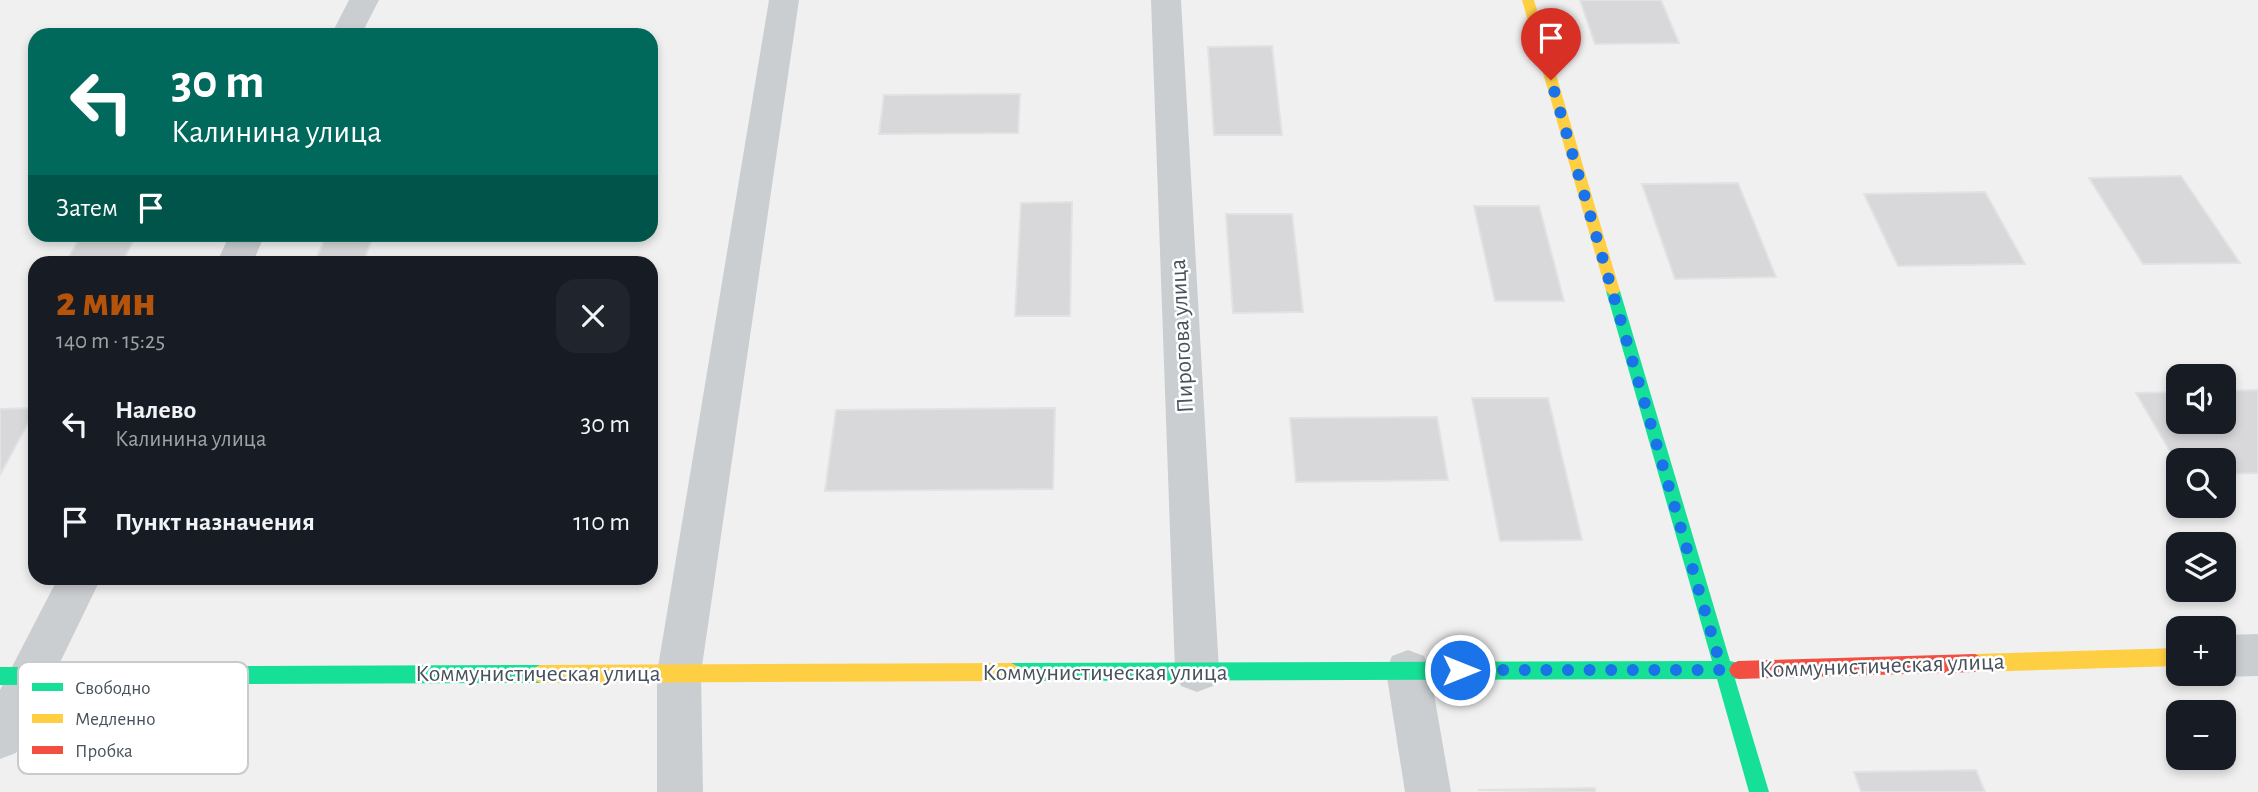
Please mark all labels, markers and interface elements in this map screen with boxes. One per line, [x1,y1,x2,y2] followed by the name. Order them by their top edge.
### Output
[1521,8,1581,80] pin
[1532,19,1570,57] icon: arrive
[56,56,147,147] icon: left
[171,58,265,107] text: 30 m
[171,116,382,148] text: Калинина улица
[132,189,170,227] icon: arrive
[56,195,118,221] text: Затем
[1166,258,1198,414] street label: Пирогова улица
[556,279,630,353] button: close
[56,281,156,323] text: 2 мин
[56,330,165,353] text: 140 m · 15:25
[2166,364,2236,770] map controls
[2166,364,2236,434] button: sound
[115,397,196,423] text: Налево
[56,405,94,443] icon: left
[580,411,630,437] text: 30 m
[115,428,267,451] text: Калинина улица
[2166,448,2236,518] button: search
[56,503,94,541] icon: arrive
[115,509,315,535] text: Пункт назначения
[573,509,630,535] text: 110 m
[2166,532,2236,602] button: layers
[2166,616,2236,686] button: +
[1423,633,1497,707] position arrow
[1759,650,2005,682] street label: Коммунистическая улица
[982,661,1228,685] street label: Коммунистическая улица
[18,662,248,774] legend
[415,662,661,686] street label: Коммунистическая улица
[75,679,151,698] text: Свободно
[2166,700,2236,770] button: −
[75,710,155,729] text: Медленно
[75,742,133,761] text: Пробка

